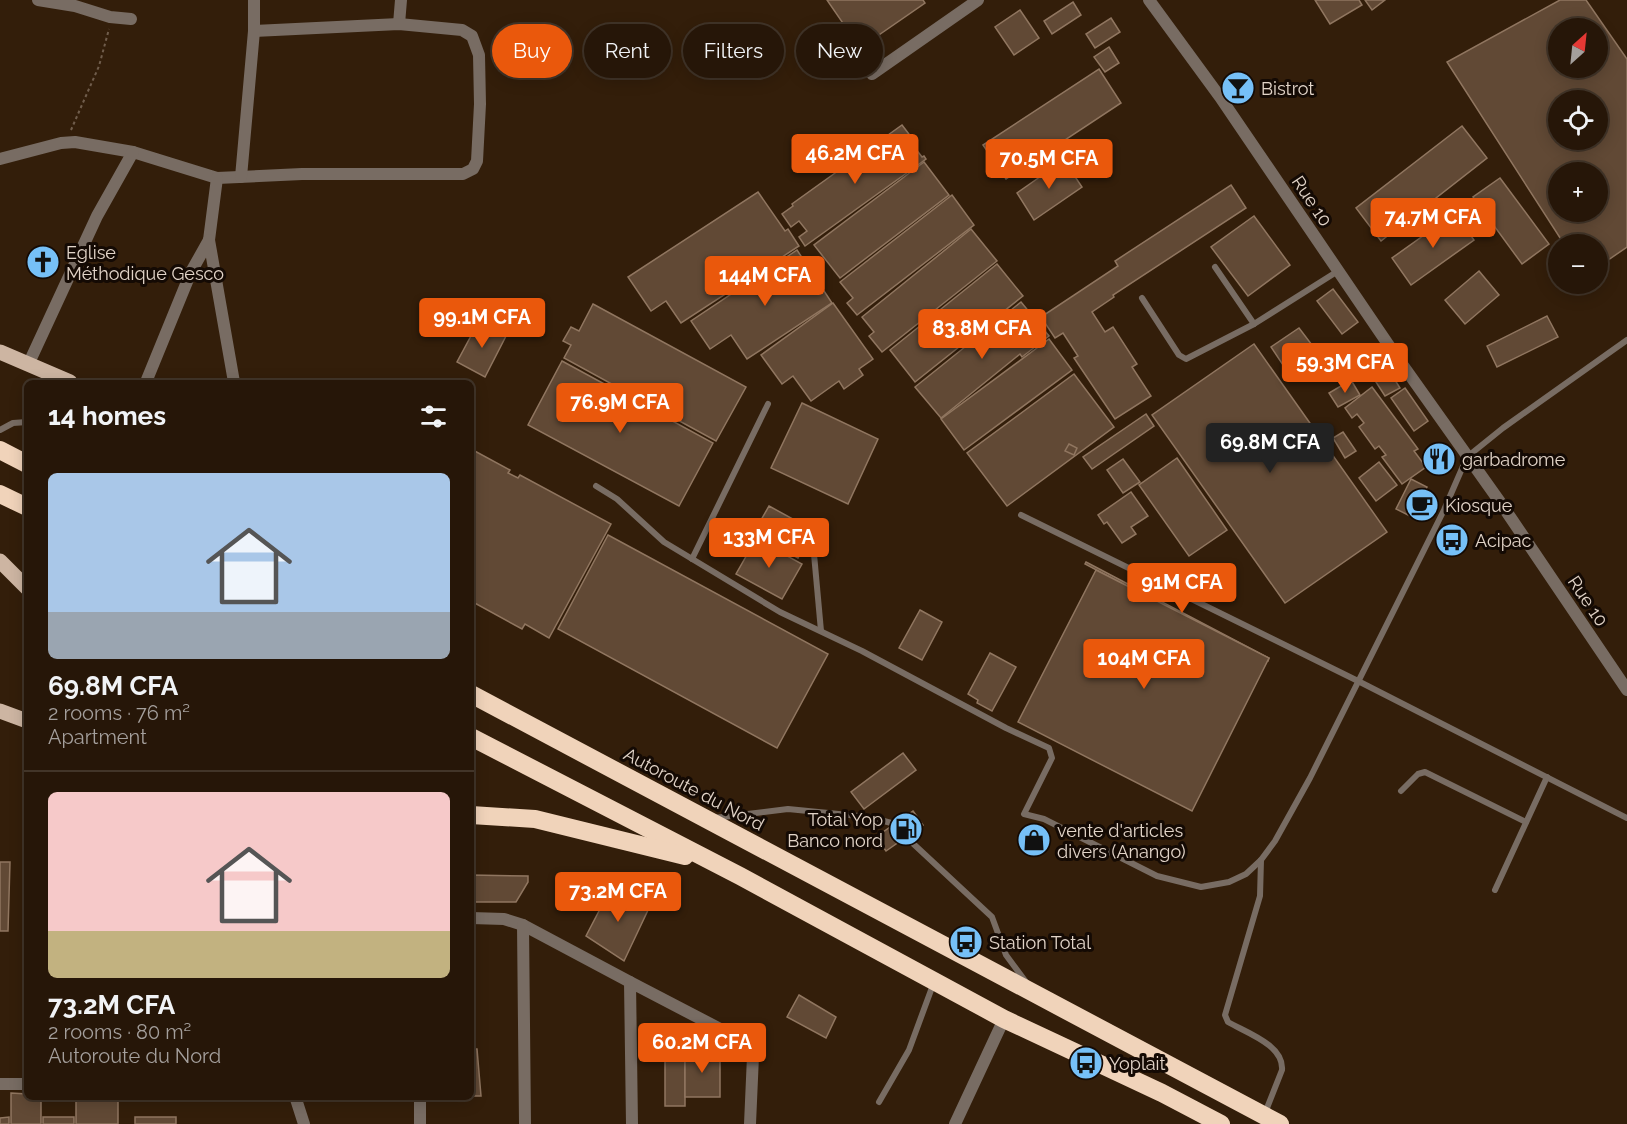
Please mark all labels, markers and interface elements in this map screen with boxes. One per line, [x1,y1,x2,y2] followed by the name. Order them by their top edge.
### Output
[1548,18,1608,78] north arrow
[1548,18,1608,294] map controls
[492,24,572,78] chip: Buy
[584,24,671,78] chip: Rent
[683,24,784,78] chip: Filters
[796,24,883,78] chip: New
[1220,70,1256,106] bar icon: Bistrot
[1261,78,1314,99] place label: Bistrot
[1548,90,1608,150] button: locate
[786,134,924,185] pin: 46.2M CFA
[980,139,1118,190] pin: 70.5M CFA
[805,141,905,165] text: 46.2M CFA
[1000,146,1098,170] text: 70.5M CFA
[1548,162,1608,222] button: +
[1288,172,1336,230] street label: Rue 10
[1364,198,1502,249] pin: 74.7M CFA
[1385,205,1481,229] text: 74.7M CFA
[1548,234,1608,294] button: −
[66,242,224,284] place label: Eglise Méthodique Gesco
[25,244,61,280] church icon: Eglise Méthodique Gesco
[703,256,827,307] pin: 144M CFA
[719,263,811,287] text: 144M CFA
[413,298,551,349] pin: 99.1M CFA
[433,305,531,329] text: 99.1M CFA
[913,309,1051,360] pin: 83.8M CFA
[932,316,1032,340] text: 83.8M CFA
[1276,343,1414,394] pin: 59.3M CFA
[1296,350,1394,374] text: 59.3M CFA
[551,383,689,434] pin: 76.9M CFA
[570,390,670,414] text: 76.9M CFA
[417,400,450,433] icon: filters
[48,401,166,431] text: 14 homes
[1201,423,1339,474] pin: 69.8M CFA
[1220,430,1320,454] text: 69.8M CFA
[1421,441,1457,477] restaurant icon: garbadrome
[1462,449,1566,470] place label: garbadrome
[1404,487,1440,523] cafe icon: Kiosque
[1445,495,1513,516] place label: Kiosque
[195,512,303,620] icon: home
[707,518,831,569] pin: 133M CFA
[1434,522,1470,558] bus stop icon: Acipac
[723,525,815,549] text: 133M CFA
[1475,530,1532,551] place label: Acipac
[1127,563,1237,614] pin: 91M CFA
[1141,570,1223,594] text: 91M CFA
[1564,572,1612,630] street label: Rue 10
[1082,639,1206,690] pin: 104M CFA
[1097,646,1191,670] text: 104M CFA
[48,671,178,701] text: 69.8M CFA
[48,701,190,725] text: 2 rooms · 76 m²
[48,725,147,749] text: Apartment
[620,743,768,835] street label: Autoroute du Nord
[787,809,883,851] place label: Total Yop Banco nord
[888,811,924,847] fuel station icon: Total Yop Banco nord
[1057,820,1186,862] place label: vente d'articles divers (Anango)
[1016,822,1052,858] shop icon: vente d'articles divers (Anango)
[195,831,303,939] icon: home
[549,872,687,923] pin: 73.2M CFA
[569,879,667,903] text: 73.2M CFA
[948,924,984,960] bus stop icon: Station Total
[989,932,1091,953] place label: Station Total
[48,990,175,1020] text: 73.2M CFA
[48,1020,191,1044] text: 2 rooms · 80 m²
[633,1023,771,1074] pin: 60.2M CFA
[652,1030,752,1054] text: 60.2M CFA
[48,1044,221,1068] text: Autoroute du Nord
[1068,1045,1104,1081] bus stop icon: Yoplait
[1109,1053,1166,1074] place label: Yoplait

